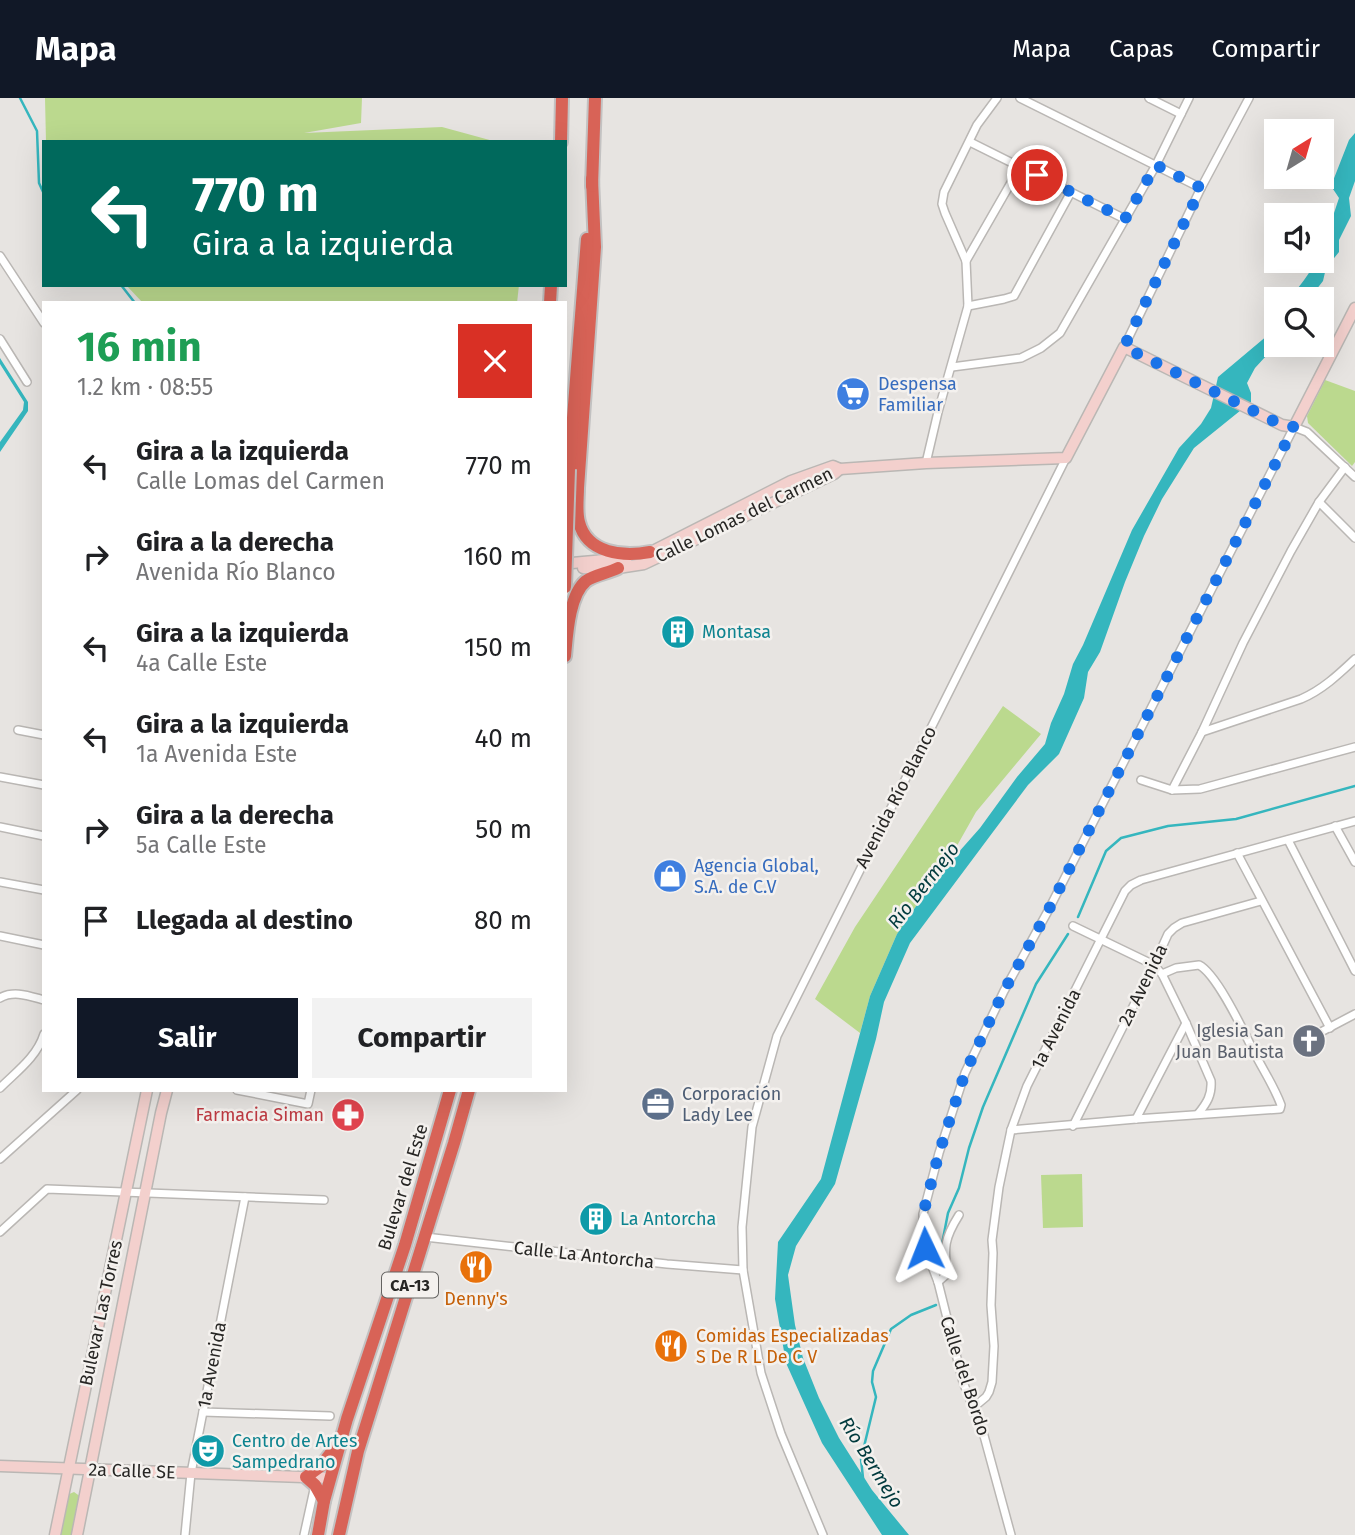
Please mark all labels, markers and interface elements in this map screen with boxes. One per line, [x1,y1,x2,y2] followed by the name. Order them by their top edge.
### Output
[35,29,116,69] text: Mapa
[1012,35,1071,63] text: Mapa
[1109,35,1173,63] text: Capas
[1211,35,1320,63] text: Compartir
[1264,119,1334,189] north arrow
[1264,119,1334,357] map controls
[1007,145,1067,205] pin
[1018,156,1056,194] icon: arrive
[192,165,319,224] text: 770 m
[77,168,168,259] icon: left
[1264,203,1334,273] button: sound
[192,225,454,263] text: Gira a la izquierda
[1264,287,1334,357] button: search
[77,322,202,372] text: 16 min
[458,324,532,398] button: close
[77,373,213,401] text: 1.2 km · 08:55
[878,373,957,416] place label: Despensa Familiar
[834,375,872,413] supermarket icon: Despensa Familiar
[136,436,349,467] text: Gira a la izquierda
[77,447,115,485] icon: left
[466,450,532,481] text: 770 m
[652,462,836,568] street label: Calle Lomas del Carmen
[136,467,385,495] text: Calle Lomas del Carmen
[136,527,334,558] text: Gira a la derecha
[77,538,115,576] icon: right
[463,541,532,572] text: 160 m
[136,558,336,586] text: Avenida Río Blanco
[659,613,697,651] building icon: Montasa
[136,618,349,649] text: Gira a la izquierda
[702,621,771,643] place label: Montasa
[77,629,115,667] icon: left
[464,632,532,663] text: 150 m
[136,649,267,677] text: 4a Calle Este
[136,709,349,740] text: Gira a la izquierda
[77,720,115,758] icon: left
[851,722,941,872] street label: Avenida Río Blanco
[474,723,532,754] text: 40 m
[136,740,297,768] text: 1a Avenida Este
[136,800,334,831] text: Gira a la derecha
[77,811,115,849] icon: right
[475,814,532,845] text: 50 m
[136,831,266,859] text: 5a Calle Este
[883,838,964,933] water label: Río Bermejo
[694,855,819,898] place label: Agencia Global, S.A. de C.V
[651,857,689,895] shop icon: Agencia Global, S.A. de C.V
[77,902,115,940] icon: arrive
[136,905,353,936] text: Llegada al destino
[474,905,532,936] text: 80 m
[1114,940,1172,1030] street label: 2a Avenida
[1026,985,1086,1073] street label: 1a Avenida
[77,998,298,1078] button: Salir
[312,998,532,1078] button: Compartir
[1176,1020,1284,1063] place label: Iglesia San Juan Bautista
[1290,1022,1328,1060] church icon: Iglesia San Juan Bautista
[682,1083,781,1126] place label: Corporación Lady Lee
[639,1085,677,1123] office icon: Corporación Lady Lee
[329,1096,367,1134] pharmacy icon: Farmacia Siman
[195,1104,324,1126] place label: Farmacia Siman
[373,1121,433,1253] street label: Bulevar del Este
[577,1200,615,1238] building icon: La Antorcha
[620,1208,716,1230] place label: La Antorcha
[888,1211,962,1285] position arrow
[513,1237,655,1273] street label: Calle La Antorcha
[75,1238,127,1388] street label: Bulevar Las Torres
[457,1248,495,1286] restaurant icon: Denny's
[382,1273,438,1298] road number: CA-13
[444,1288,508,1310] place label: Denny's
[935,1313,995,1439] street label: Calle del Bordo
[193,1320,231,1410] street label: 1a Avenida
[696,1325,889,1368] place label: Comidas Especializadas S De R L De C V
[652,1327,690,1365] restaurant icon: Comidas Especializadas S De R L De C V
[834,1412,909,1512] water label: Río Bermejo
[232,1430,357,1473] place label: Centro de Artes Sampedrano
[189,1432,227,1470] theatre icon: Centro de Artes Sampedrano
[88,1458,176,1484] street label: 2a Calle SE

